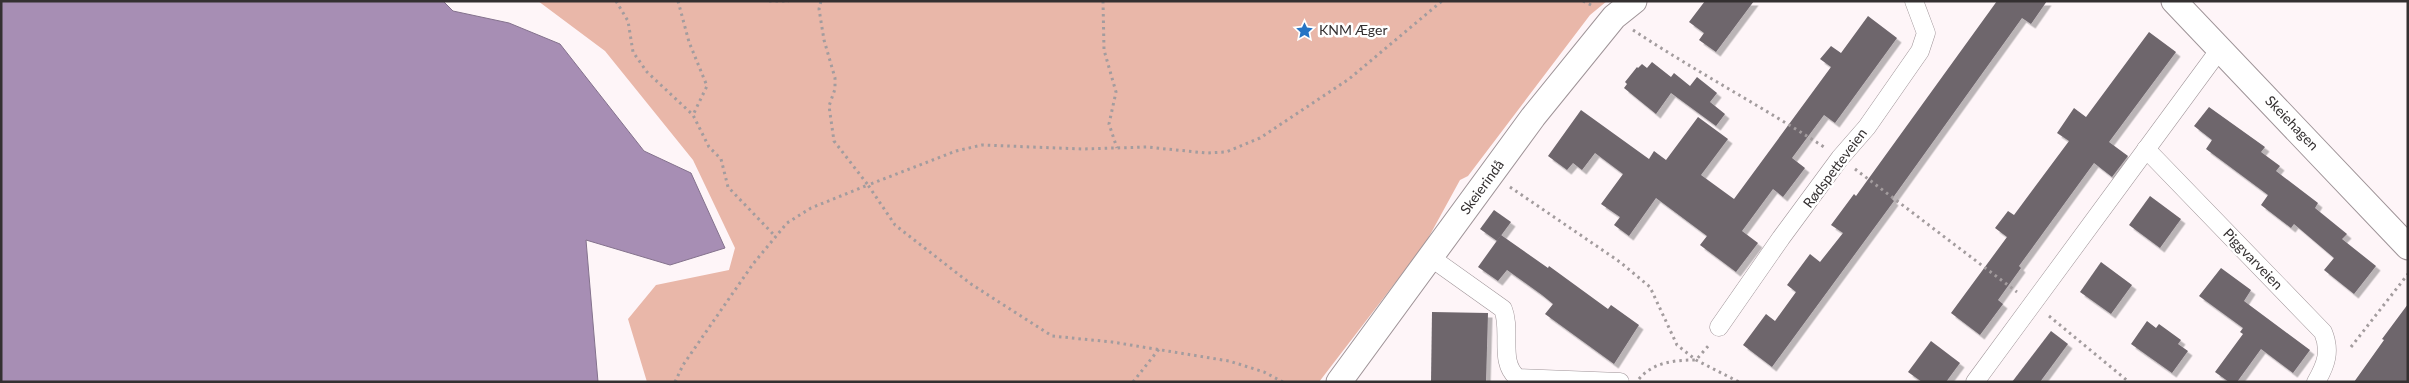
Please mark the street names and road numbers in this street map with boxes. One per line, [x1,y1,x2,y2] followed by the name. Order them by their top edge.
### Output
[2262,92,2323,154] street label: Skeiehagen
[1799,125,1870,211] street label: Rødspetteveien
[1456,156,1507,217] street label: Skeierindå
[2220,225,2287,293] street label: Piggvarveien

